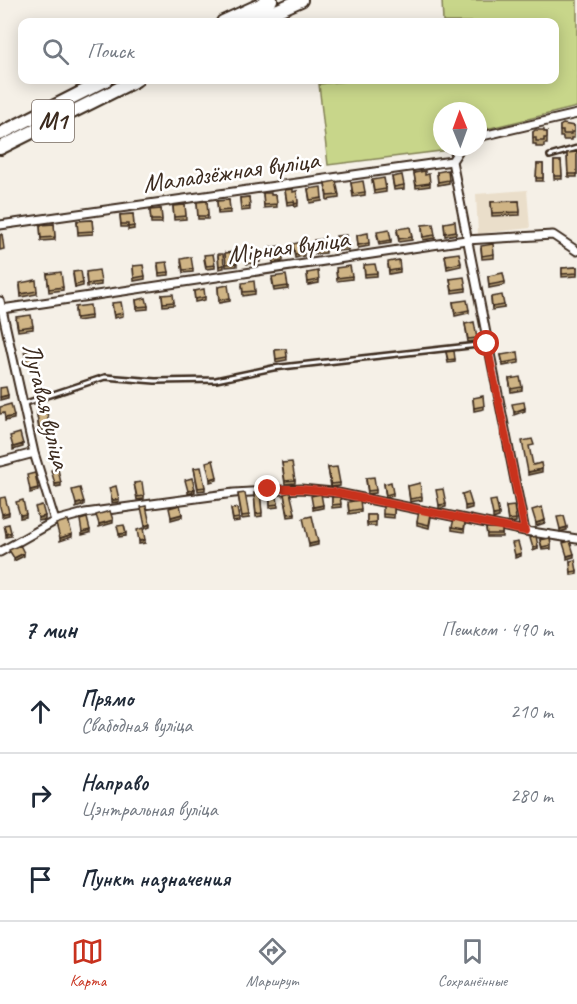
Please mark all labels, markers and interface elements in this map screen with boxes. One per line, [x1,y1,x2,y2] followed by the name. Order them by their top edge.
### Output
[18,18,559,84] search box
[39,35,72,68] icon: search
[87,37,133,65] text: Поиск
[32,100,74,142] road number: М1
[433,102,487,156] north arrow
[141,143,323,200] street label: Маладзёжная вуліца
[225,221,353,271] street label: Мірная вуліца
[473,330,499,356] route start
[15,339,79,474] street label: Лугавая вуліца
[254,475,280,501] route end
[24,613,77,646] text: 7 мин
[441,617,553,642] text: Пешком · 490 m
[81,685,133,713] text: Прямо
[24,695,57,728] icon: ahead
[510,699,553,724] text: 210 m
[81,713,192,738] text: Свабодная вуліца
[81,769,148,797] text: Направо
[24,779,57,812] icon: right
[510,783,553,808] text: 280 m
[81,797,217,822] text: Цэнтральная вуліца
[24,863,57,896] icon: arrive
[81,865,230,893] text: Пункт назначения
[70,935,106,991] tab: Карта
[246,935,298,991] tab: Маршрут
[438,935,507,991] tab: Сохранённые

